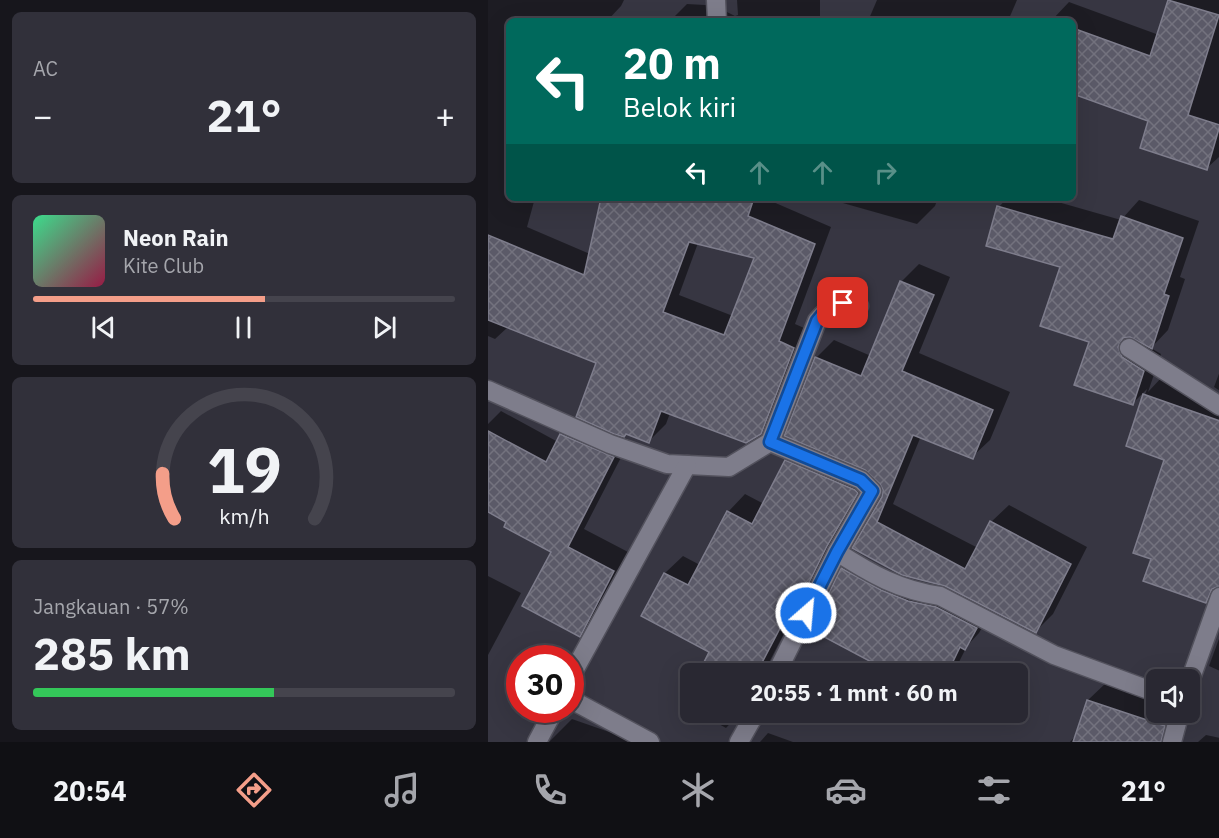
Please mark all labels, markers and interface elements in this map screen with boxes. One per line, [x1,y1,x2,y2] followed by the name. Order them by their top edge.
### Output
[623,36,721,91] text: 20 m
[524,42,602,120] icon: left
[33,55,58,82] text: AC
[206,86,282,144] text: 21°
[623,89,736,124] text: Belok kiri
[33,94,53,137] text: −
[435,94,455,137] text: +
[680,156,713,189] icon: left
[743,156,776,189] icon: ahead
[806,156,839,189] icon: ahead
[869,156,902,189] icon: right
[123,223,229,252] text: Neon Rain
[123,252,204,279] text: Kite Club
[817,277,868,328] pin
[826,286,859,319] icon: arrive
[87,311,120,344] icon: previous
[227,311,260,344] icon: pause
[368,311,401,344] icon: next
[207,429,281,510] text: 19
[219,503,269,531] text: km/h
[774,581,838,645] position arrow
[33,593,189,620] text: Jangkauan · 57%
[33,624,191,682] text: 285 km
[506,645,584,723] speed limit sign: 30
[1146,669,1200,723] map controls
[1146,669,1200,723] button: sound
[750,678,958,707] text: 20:55 · 1 mnt · 60 m
[233,769,275,811] icon: directions
[381,769,423,811] icon: music
[529,769,571,811] icon: phone
[677,769,719,811] icon: climate
[825,769,867,811] icon: car
[973,769,1015,811] icon: filters
[53,773,127,808] text: 20:54
[1121,773,1166,808] text: 21°

